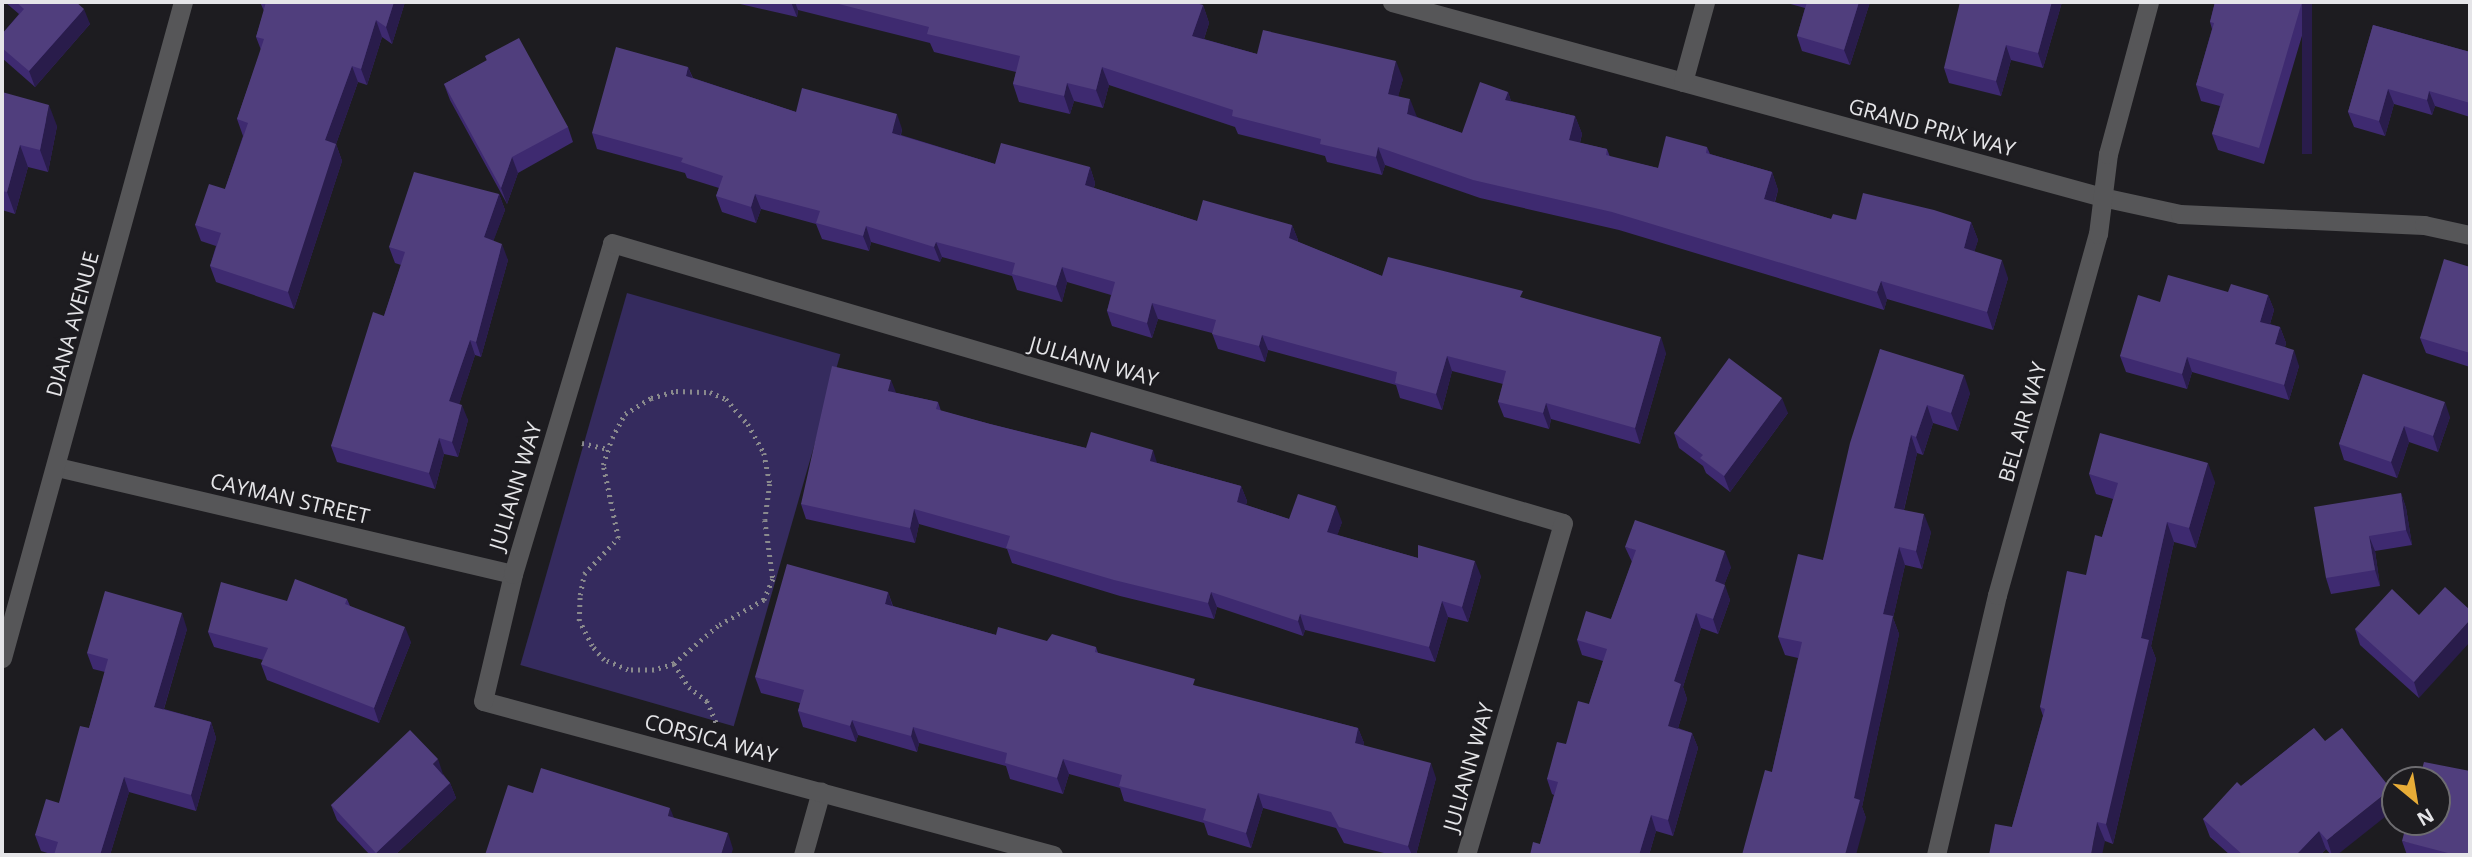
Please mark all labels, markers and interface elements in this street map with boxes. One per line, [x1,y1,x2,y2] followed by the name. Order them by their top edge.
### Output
[1846,93,2018,161] street label: GRAND PRIX WAY
[41,249,103,399] street label: DIANA AVENUE
[1027,331,1161,391] street label: JULIANN WAY
[1993,359,2051,485] street label: BEL AIR WAY
[484,419,546,553] street label: JULIANN WAY
[208,467,372,529] street label: CAYMAN STREET
[1438,700,1498,834] street label: JULIANN WAY
[642,708,780,768] street label: CORSICA WAY
[2381,766,2451,836] north arrow
[2412,802,2439,833] text: N

